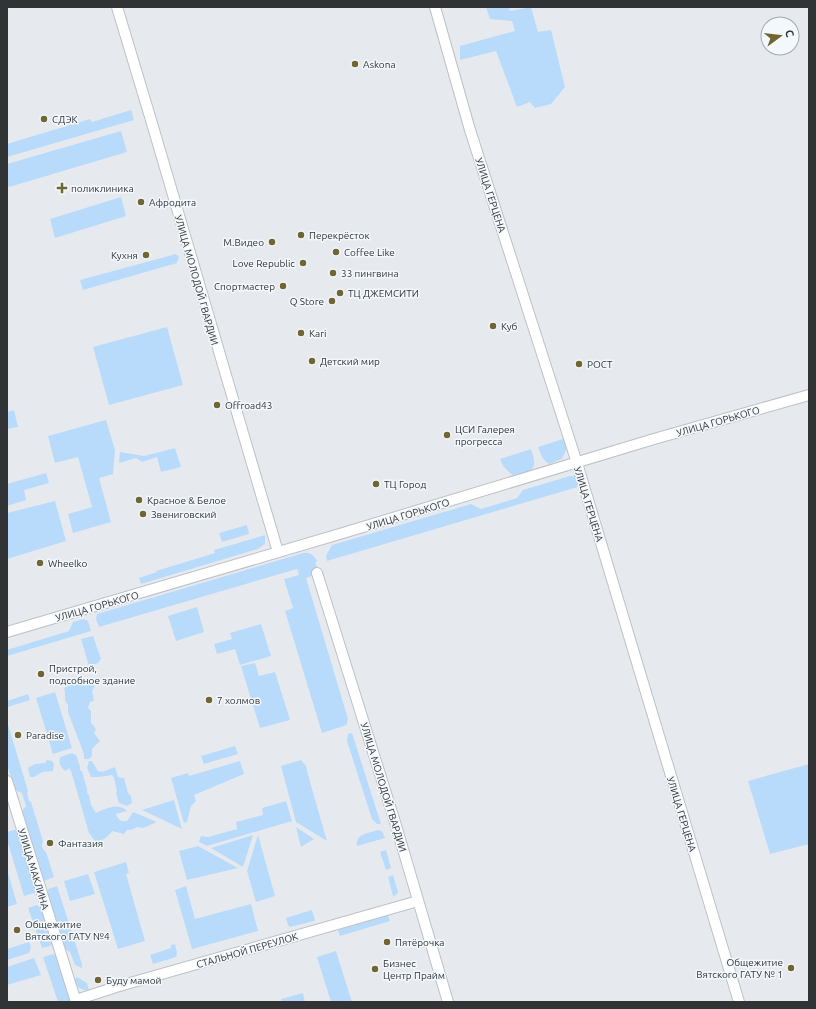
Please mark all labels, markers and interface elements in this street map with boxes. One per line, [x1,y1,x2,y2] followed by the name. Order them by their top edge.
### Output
[760,16,800,56] north arrow
[783,28,796,38] text: С
[350,59,360,69] marker: Askona
[363,59,396,70] place label: Askona
[39,114,49,124] marker: СДЭК
[52,114,78,125] place label: СДЭК
[473,156,508,234] street label: УЛИЦА ГЕРЦЕНА
[56,182,68,194] marker: поликлиника
[71,183,134,194] place label: поликлиника
[136,197,146,207] marker: Афродита
[149,197,196,208] place label: Афродита
[173,214,220,346] street label: УЛИЦА МОЛОДОЙ ГВАРДИИ
[296,230,306,240] marker: Перекрёсток
[309,230,370,241] place label: Перекрёсток
[223,237,264,248] place label: М.Видео
[267,237,277,247] marker: М.Видео
[331,247,341,257] marker: Coffee Like
[344,247,395,258] place label: Coffee Like
[111,250,138,261] place label: Кухня
[141,250,151,260] marker: Кухня
[233,258,295,269] place label: Love Republic
[298,258,308,268] marker: Love Republic
[328,268,338,278] marker: 33 пингвина
[341,268,399,279] place label: 33 пингвина
[214,281,275,292] place label: Спортмастер
[278,281,288,291] marker: Спортмастер
[335,288,345,298] marker: ТЦ ДЖЕМСИТИ
[348,288,419,299] place label: ТЦ ДЖЕМСИТИ
[290,296,324,307] place label: Q Store
[327,296,337,306] marker: Q Store
[488,321,498,331] marker: Куб
[501,321,518,332] place label: Куб
[296,328,306,338] marker: Kari
[309,328,326,339] place label: Kari
[307,356,317,366] marker: Детский мир
[320,356,380,367] place label: Детский мир
[574,359,584,369] marker: РОСТ
[587,359,613,370] place label: РОСТ
[212,400,222,410] marker: Offroad43
[225,400,272,411] place label: Offroad43
[675,404,761,439] street label: УЛИЦА ГОРЬКОГО
[455,424,515,447] place label: ЦСИ Галерея прогресса
[442,430,452,440] marker: ЦСИ Галерея прогресса
[572,465,605,543] street label: УЛИЦА ГЕРЦЕНА
[371,479,381,489] marker: ТЦ Город
[384,479,426,490] place label: ТЦ Город
[134,495,144,505] marker: Красное & Белое
[147,495,226,506] place label: Красное & Белое
[365,497,451,532] street label: УЛИЦА ГОРЬКОГО
[138,509,148,519] marker: Звениговский
[151,509,217,520] place label: Звениговский
[35,558,45,568] marker: Wheelko
[48,558,87,569] place label: Wheelko
[54,589,140,624] street label: УЛИЦА ГОРЬКОГО
[49,663,135,686] place label: Пристрой, подсобное здание
[36,669,46,679] marker: Пристрой, подсобное здание
[204,695,214,705] marker: 7 холмов
[217,695,260,706] place label: 7 холмов
[359,721,408,853] street label: УЛИЦА МОЛОДОЙ ГВАРДИИ
[13,730,23,740] marker: Paradise
[26,730,64,741] place label: Paradise
[665,775,698,853] street label: УЛИЦА ГЕРЦЕНА
[16,827,51,912] street label: УЛИЦА МАКЛИНА
[45,838,55,848] marker: Фантазия
[58,838,103,849] place label: Фантазия
[25,919,110,942] place label: Общежитие Вятского ГАТУ №4
[12,925,22,935] marker: Общежитие Вятского ГАТУ №4
[195,931,299,970] street label: СТАЛЬНОЙ ПЕРЕУЛОК
[382,937,392,947] marker: Пятёрочка
[395,937,444,948] place label: Пятёрочка
[696,957,783,980] place label: Общежитие Вятского ГАТУ № 1
[383,958,445,981] place label: Бизнес Центр Прайм
[786,963,796,973] marker: Общежитие Вятского ГАТУ № 1
[370,964,380,974] marker: Бизнес Центр Прайм
[93,975,103,985] marker: Буду мамой
[106,975,162,986] place label: Буду мамой

